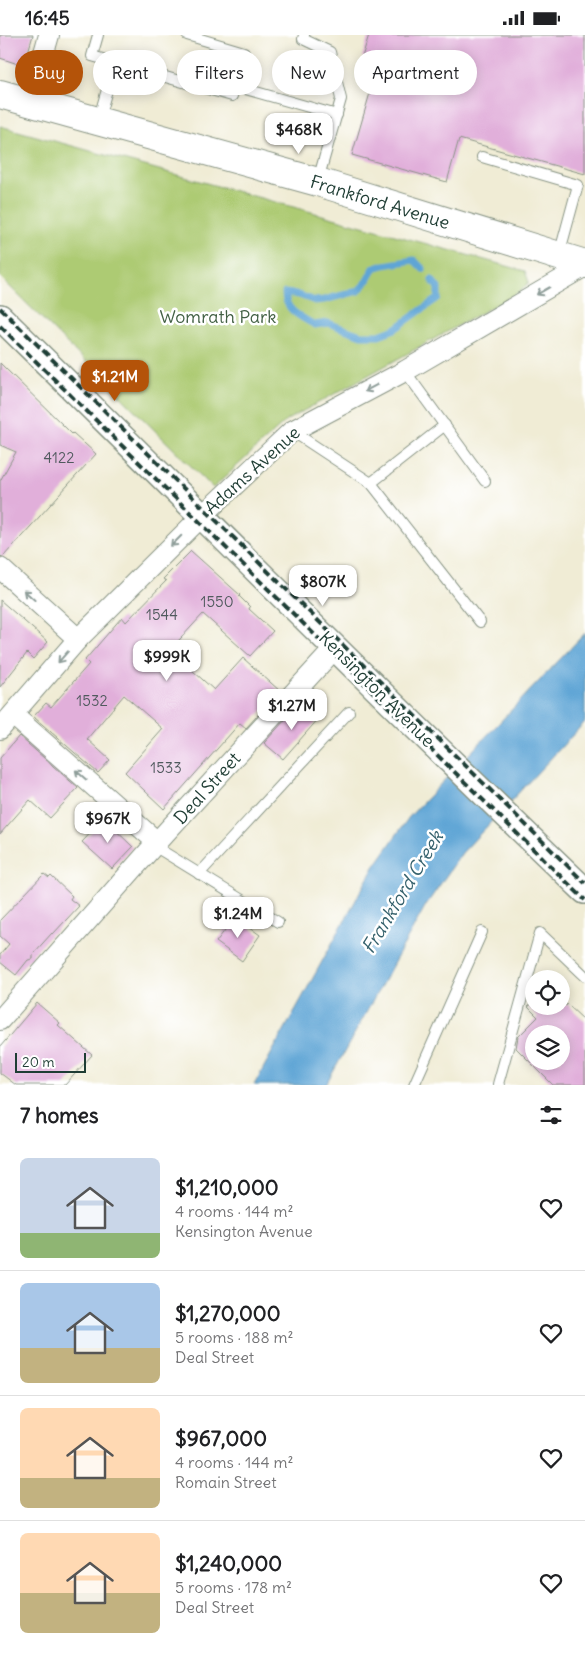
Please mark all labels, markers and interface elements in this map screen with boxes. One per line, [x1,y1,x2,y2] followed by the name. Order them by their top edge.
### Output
[25,6,70,30] text: 16:45
[15,50,83,95] chip: Buy
[93,50,167,95] chip: Rent
[177,50,262,95] chip: Filters
[272,50,344,95] chip: New
[354,50,477,95] chip: Apartment
[264,113,334,155] pin: $468K
[276,119,322,139] text: $468K
[307,170,453,234] street label: Frankford Avenue
[536,287,551,296] one-way arrow
[160,305,276,328] park label: Womrath Park
[74,359,156,402] pin: $1.21M
[92,366,138,386] text: $1.21M
[364,384,379,393] one-way arrow
[199,421,305,519] street label: Adams Avenue
[44,448,74,467] house number: 4122
[170,535,182,548] one-way arrow
[288,565,358,607] pin: $807K
[300,571,346,591] text: $807K
[23,589,36,600] one-way arrow
[200,592,234,611] house number: 1550
[146,605,178,624] house number: 1544
[314,626,440,752] street label: Kensington Avenue
[132,639,202,682] pin: $999K
[144,646,190,666] text: $999K
[57,651,68,664] one-way arrow
[251,689,333,731] pin: $1.27M
[76,691,108,710] house number: 1532
[268,695,316,715] text: $1.27M
[169,747,245,829] street label: Deal Street
[150,758,182,777] house number: 1533
[75,769,88,781] one-way arrow
[73,801,143,844] pin: $967K
[85,808,131,828] text: $967K
[356,825,449,958] water label: Frankford Creek
[197,897,279,939] pin: $1.24M
[213,903,263,923] text: $1.24M
[525,970,570,1070] map controls
[525,970,570,1015] button: locate
[525,1025,570,1070] button: layers
[15,1050,86,1073] scale bar
[22,1053,55,1071] text: 20 m
[537,1101,565,1129] icon: filters
[20,1102,99,1129] text: 7 homes
[175,1174,279,1201] text: $1,210,000
[60,1178,120,1238] icon: home
[537,1194,565,1222] icon: heart
[175,1201,294,1221] text: 4 rooms · 144 m²
[175,1221,313,1241] text: Kensington Avenue
[175,1300,281,1327] text: $1,270,000
[60,1303,120,1363] icon: home
[537,1319,565,1347] icon: heart
[175,1327,293,1347] text: 5 rooms · 188 m²
[175,1347,254,1367] text: Deal Street
[175,1425,267,1452] text: $967,000
[60,1428,120,1488] icon: home
[537,1444,565,1472] icon: heart
[175,1452,294,1472] text: 4 rooms · 144 m²
[175,1472,277,1492] text: Romain Street
[175,1550,282,1577] text: $1,240,000
[60,1553,120,1613] icon: home
[537,1569,565,1597] icon: heart
[175,1577,292,1597] text: 5 rooms · 178 m²
[175,1597,254,1617] text: Deal Street

